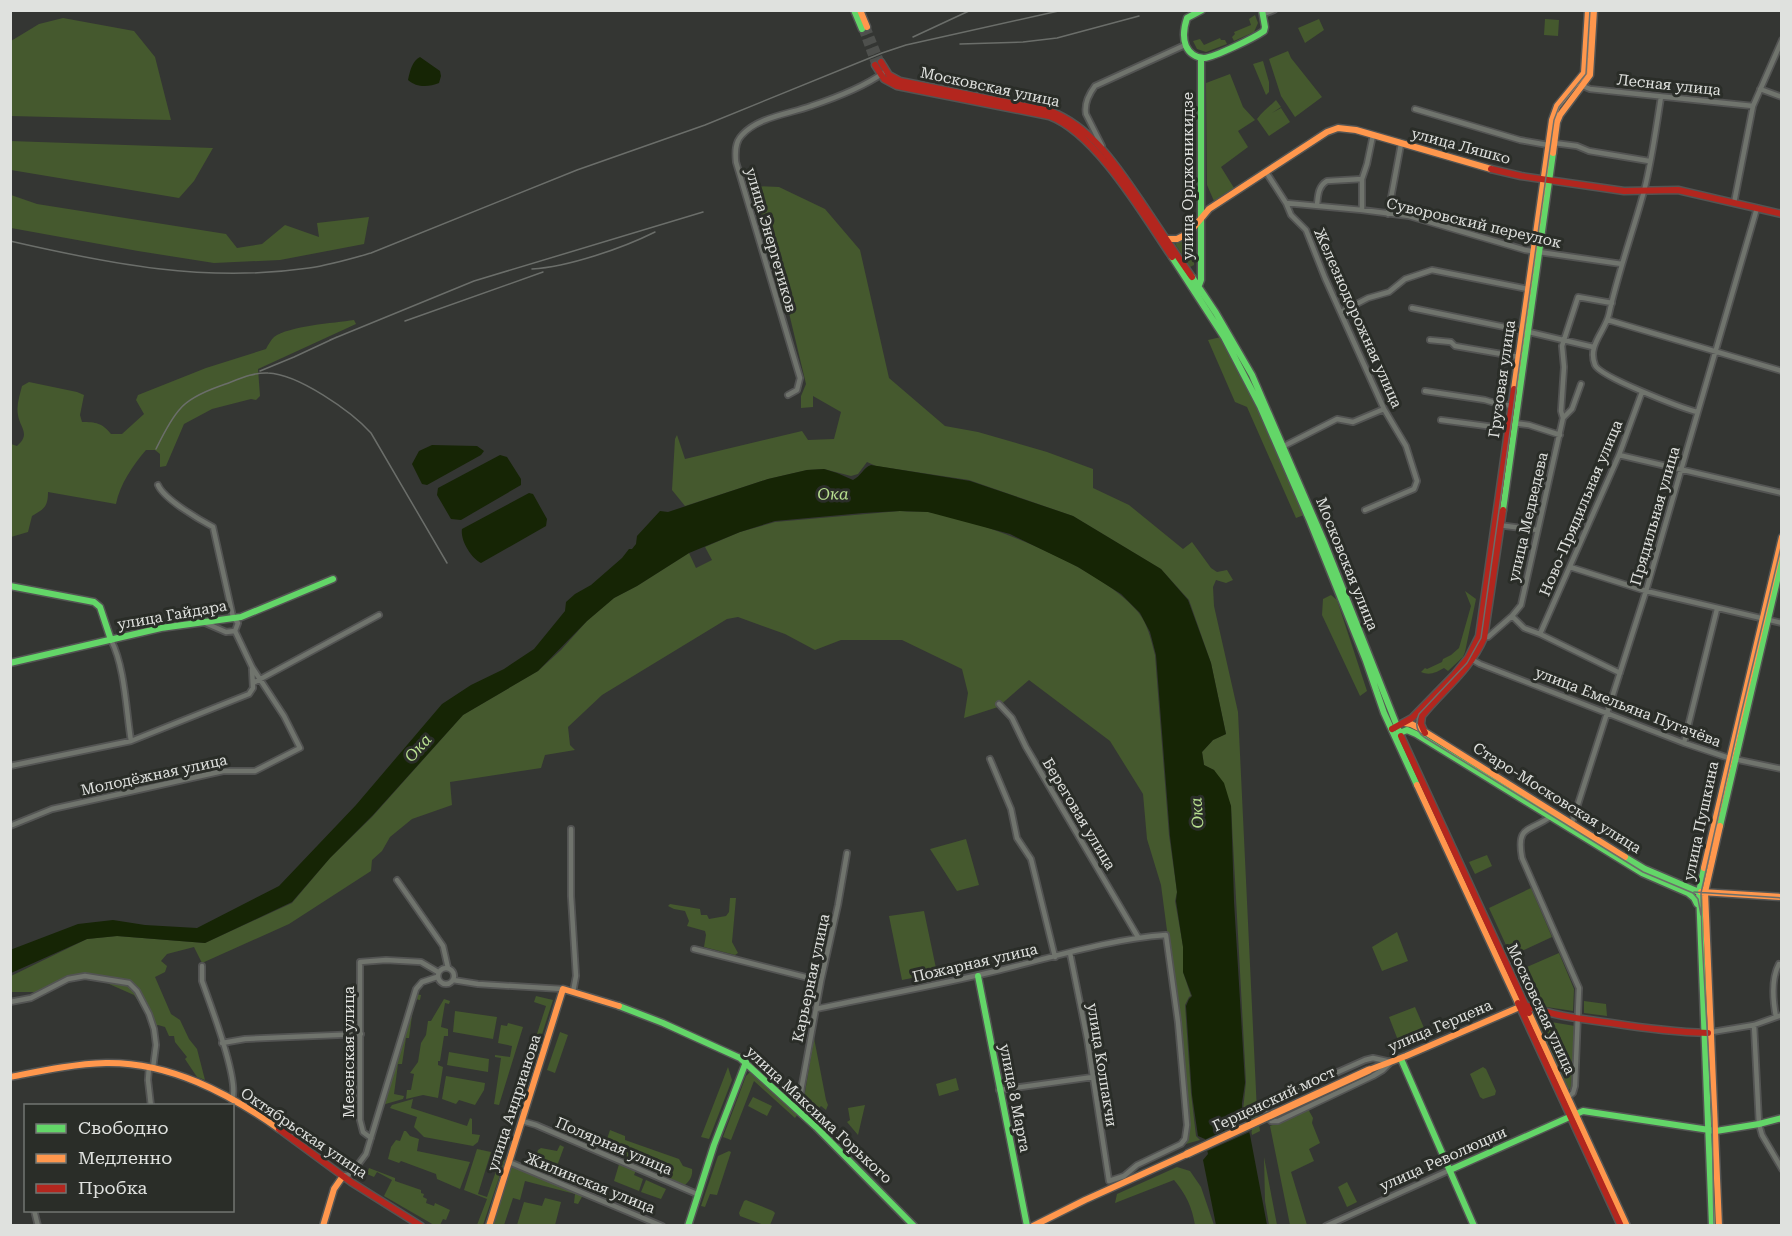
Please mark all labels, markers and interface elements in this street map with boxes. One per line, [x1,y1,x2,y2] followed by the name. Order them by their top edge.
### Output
[919,63,1061,111] street label: Московская улица
[1616,71,1722,99] street label: Лесная улица
[1179,92,1197,260] street label: улица Орджоникидзе
[1409,124,1513,168] street label: улица Ляшко
[742,166,800,314] street label: улица Энергетиков
[1385,194,1564,252] street label: Суворовский переулок
[1310,225,1406,411] street label: Железнодорожная улица
[1485,319,1519,439] street label: Грузовая улица
[1536,417,1626,599] street label: Ново-Прядильная улица
[1627,444,1683,588] street label: Прядильная улица
[1504,450,1552,584] street label: улица Медведева
[817,484,849,504] water label: Ока
[1312,495,1382,633] street label: Московская улица
[116,597,228,633] street label: улица Гайдара
[1532,663,1724,751] street label: улица Емельяна Пугачёва
[401,730,436,766] water label: Ока
[1470,739,1644,857] street label: Старо-Московская улица
[79,751,229,799] street label: Молодёжная улица
[1038,755,1120,873] street label: Береговая улица
[1680,760,1722,882] street label: улица Пушкина
[1186,797,1208,829] water label: Ока
[789,912,833,1044] street label: Карьерная улица
[911,940,1039,986] street label: Пожарная улица
[1503,941,1579,1077] street label: Московская улица
[340,986,358,1118] street label: Мезенская улица
[1385,996,1495,1056] street label: улица Герцена
[1083,1002,1121,1128] street label: улица Колпакчи
[483,1032,545,1174] street label: улица Андрианова
[996,1042,1034,1154] street label: улица 8 Марта
[742,1043,896,1187] street label: улица Максима Горького
[1210,1063,1338,1135] street label: Герценский мост
[237,1084,371,1182] street label: Октябрьская улица
[24,1104,234,1212] legend
[553,1113,675,1179] street label: Полярная улица
[78,1117,168,1138] text: Свободно
[1377,1123,1509,1195] street label: улица Революции
[78,1147,172,1168] text: Медленно
[522,1149,658,1217] street label: Жилинская улица
[78,1177,147,1198] text: Пробка

